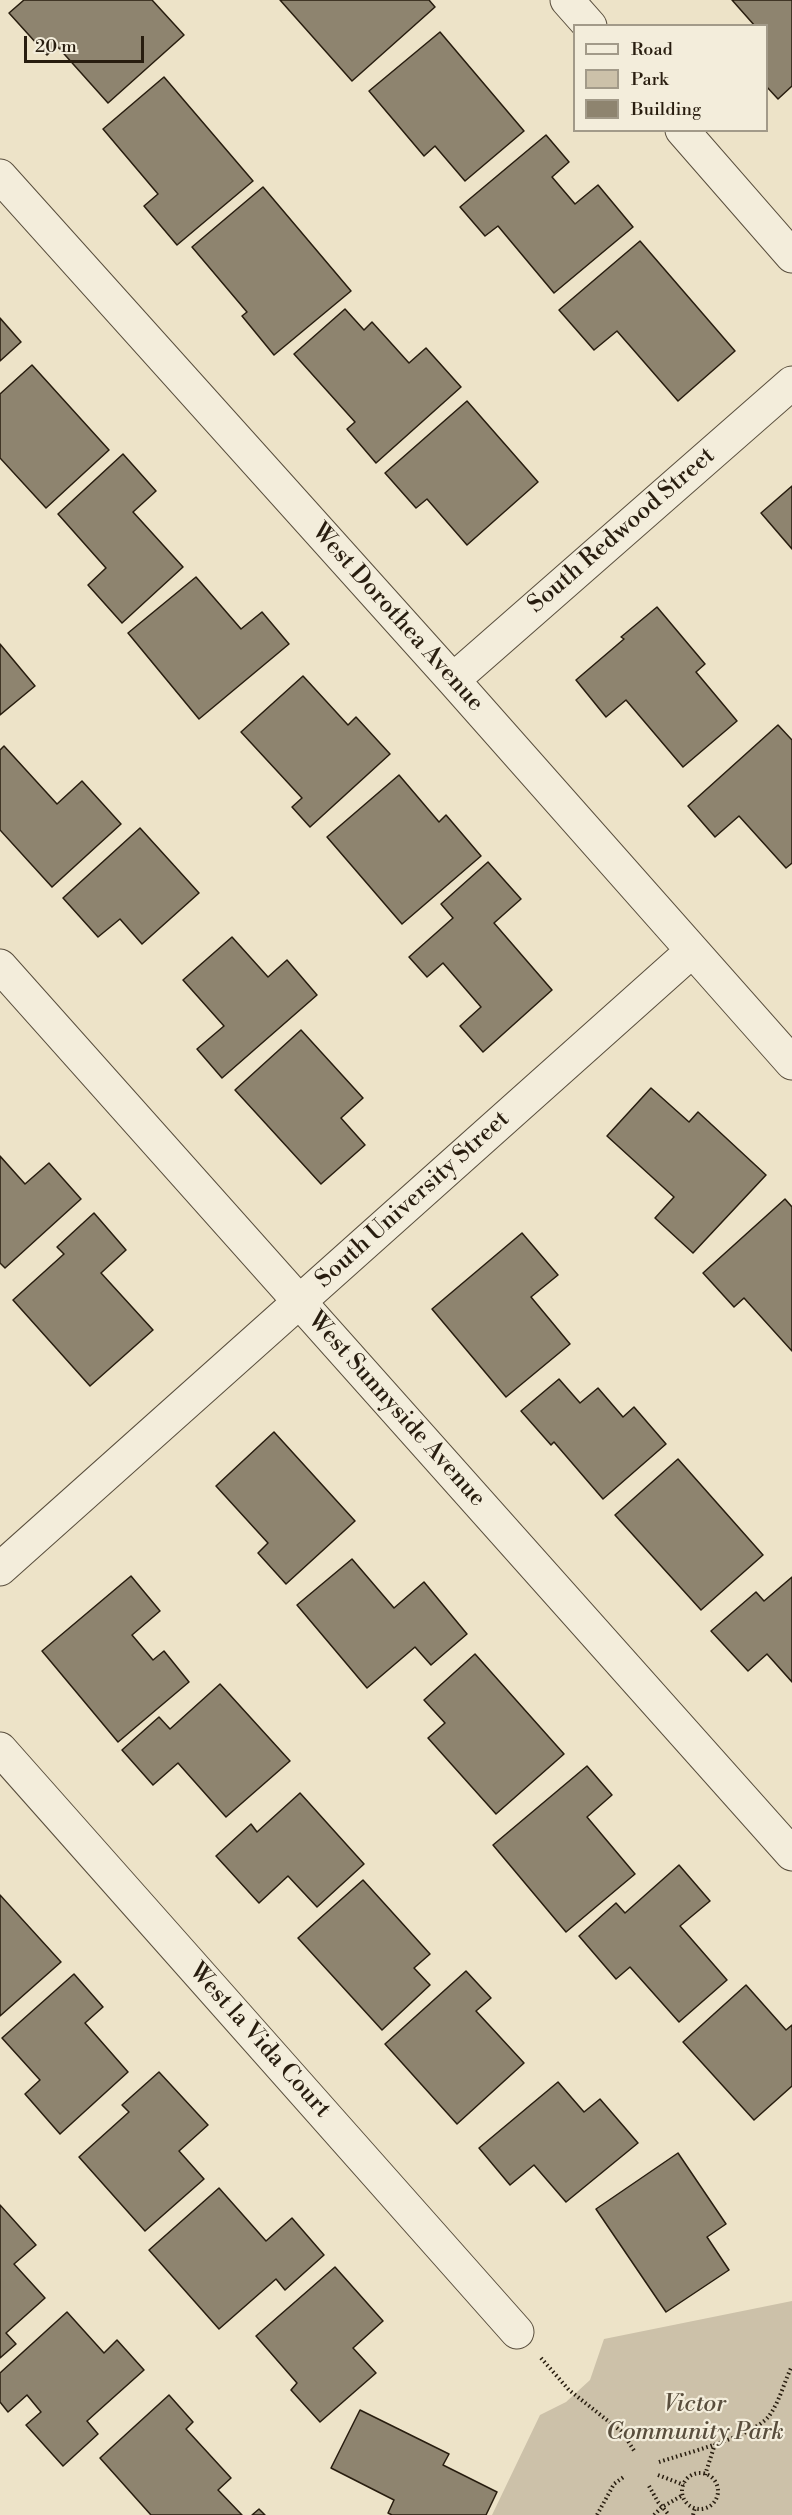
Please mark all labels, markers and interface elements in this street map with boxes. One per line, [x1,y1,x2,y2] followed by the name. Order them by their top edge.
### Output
[27,24,147,62] scale bar
[573,24,768,132] legend
[35,35,77,58] text: 20 m
[631,38,673,61] text: Road
[631,68,668,91] text: Park
[631,98,701,121] text: Building
[523,442,721,620] street label: South Redwood Street
[305,518,489,718] street label: West Dorothea Avenue
[310,1105,516,1295] street label: South University Street
[301,1307,491,1513] street label: West Sunnyside Avenue
[182,1958,336,2124] street label: West la Vida Court
[606,2391,784,2447] park label: Victor Community Park

